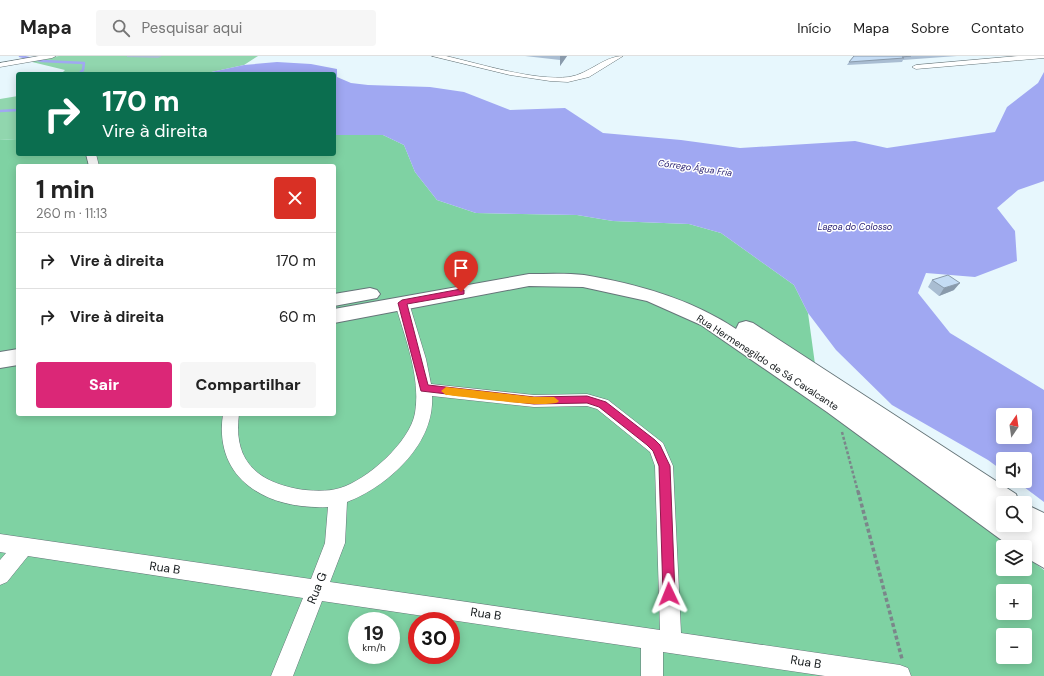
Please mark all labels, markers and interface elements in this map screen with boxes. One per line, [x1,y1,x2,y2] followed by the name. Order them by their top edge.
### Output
[96,10,376,46] search box
[20,15,72,40] text: Mapa
[110,17,132,39] icon: search
[142,18,242,38] text: Pesquisar aqui
[797,19,831,37] text: Início
[853,19,889,37] text: Mapa
[911,19,949,37] text: Sobre
[971,19,1024,37] text: Contato
[102,83,180,120] text: 170 m
[36,88,88,140] icon: right
[102,119,208,143] text: Vire à direita
[657,156,733,179] water label: Córrego Água Fria
[36,174,95,205] text: 1 min
[274,177,316,219] button: close
[36,205,108,222] text: 260 m · 11:13
[818,221,892,233] water label: Lagoa do Colosso
[36,250,58,272] icon: right
[70,251,164,271] text: Vire à direita
[276,251,316,271] text: 170 m
[444,251,478,292] pin
[450,257,472,279] icon: arrive
[36,306,58,328] icon: right
[70,307,164,327] text: Vire à direita
[279,307,316,327] text: 60 m
[694,311,842,414] street label: Rua Hermenegildo de Sá Cavalcante
[36,362,172,408] button: Sair
[180,362,316,408] button: Compartilhar
[996,408,1032,444] north arrow
[996,408,1032,664] map controls
[996,452,1032,488] button: sound
[996,496,1032,532] button: search
[996,540,1032,576] button: layers
[149,558,181,578] street label: Rua B
[303,570,331,606] street label: Rua G
[648,573,690,615] position arrow
[996,584,1032,620] button: +
[470,604,502,624] street label: Rua B
[408,612,460,664] speed limit sign: 30
[364,620,384,646] text: 19
[996,628,1032,664] button: −
[362,641,386,654] text: km/h
[789,652,823,672] street label: Rua B

